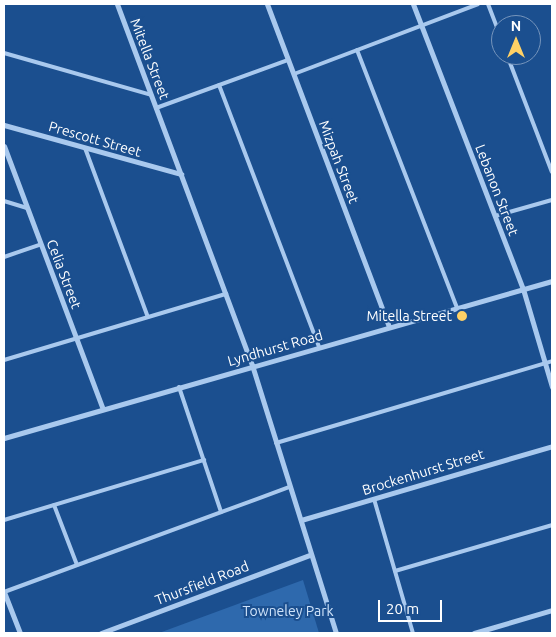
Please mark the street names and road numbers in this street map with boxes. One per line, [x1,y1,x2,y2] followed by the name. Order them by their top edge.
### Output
[127,16,173,102] street label: Mitella Street
[47,118,143,160] street label: Prescott Street
[315,118,363,206] street label: Mizpah Street
[472,142,522,238] street label: Lebanon Street
[43,237,85,311] street label: Celia Street
[225,326,325,370] street label: Lyndhurst Road
[360,445,486,499] street label: Brockenhurst Street
[153,557,251,609] street label: Thursfield Road

